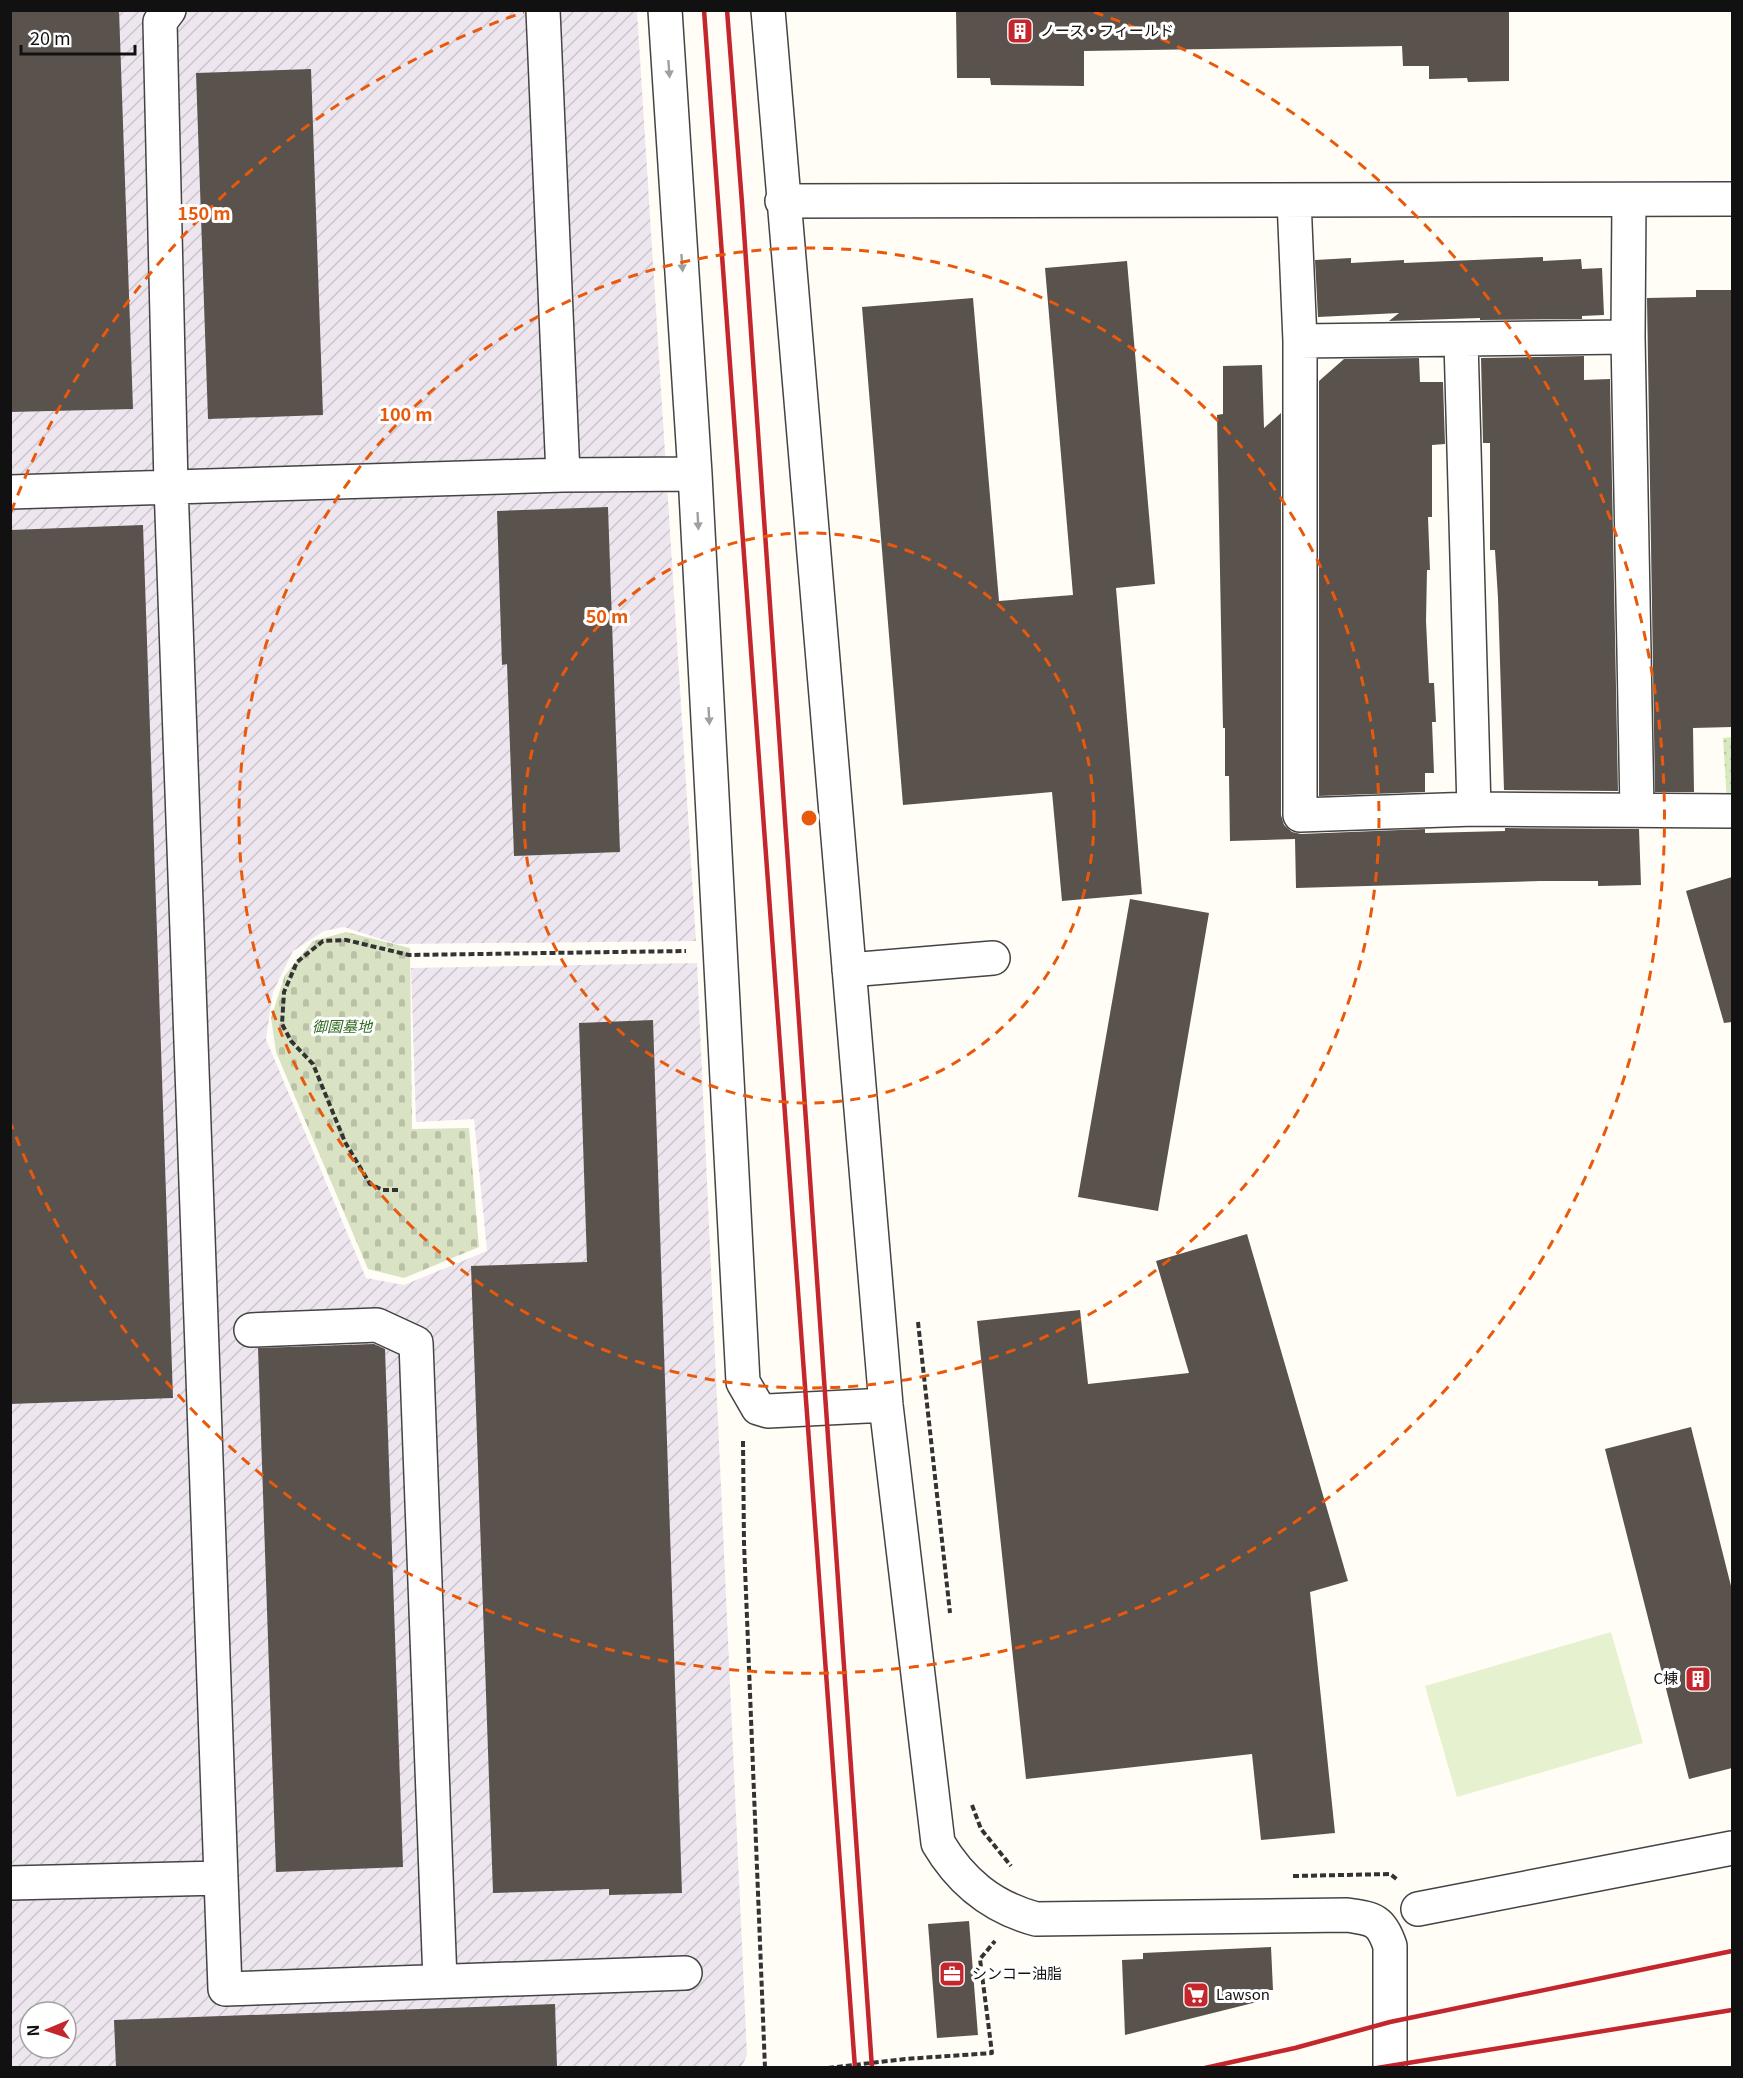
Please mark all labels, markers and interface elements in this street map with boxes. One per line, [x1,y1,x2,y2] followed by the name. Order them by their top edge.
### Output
[1005,16,1035,46] building icon: ノース・フィールド
[21,18,135,56] scale bar
[1040,19,1174,40] place label: ノース・フィールド
[30,24,71,50] text: 20 m
[664,59,674,78] one-way arrow
[177,199,231,225] text: 150 m
[677,254,686,273] one-way arrow
[379,400,433,426] text: 100 m
[694,511,703,530] one-way arrow
[586,602,628,628] text: 50 m
[705,706,714,725] one-way arrow
[799,808,819,828] centre of rings
[312,1015,374,1036] park label: 御園墓地
[1683,1664,1713,1694] building icon: C棟
[1653,1667,1678,1688] place label: C棟
[937,1959,967,1989] office icon: シンコー油脂
[972,1962,1062,1983] place label: シンコー油脂
[1181,1980,1211,2010] supermarket icon: Lawson
[1216,1983,1270,2004] place label: Lawson
[18,2000,78,2060] north arrow
[20,2024,44,2037] text: N

